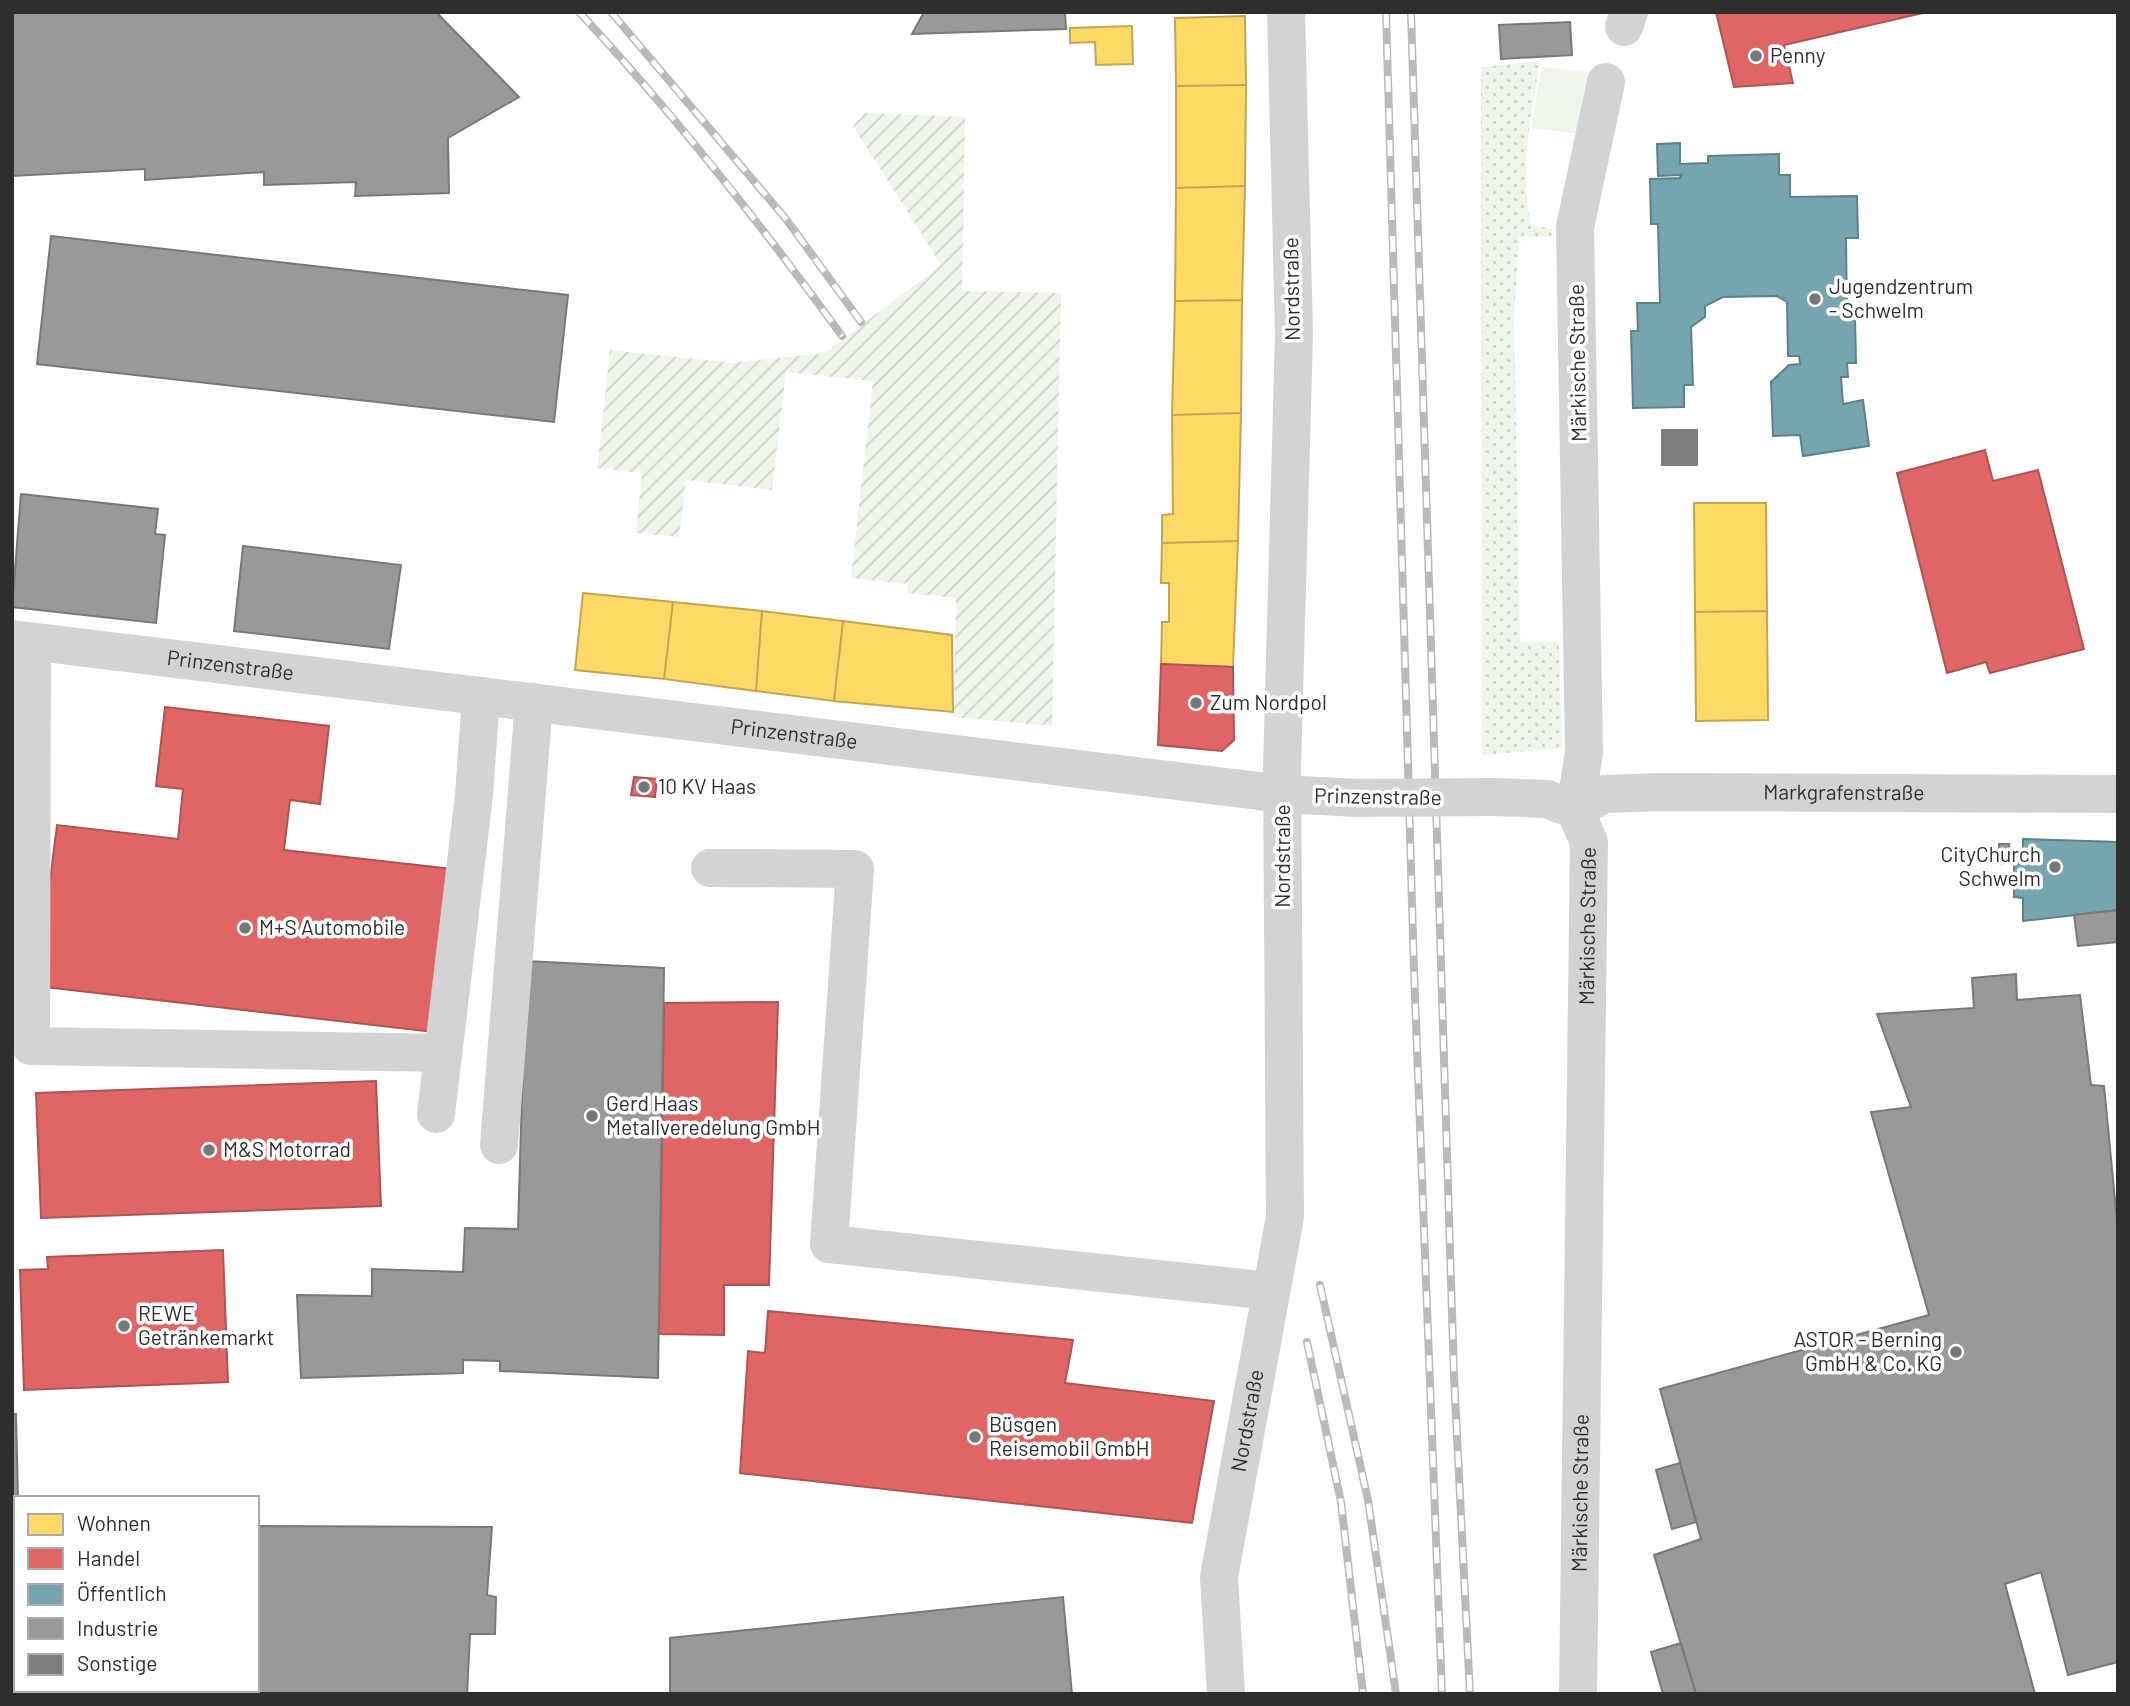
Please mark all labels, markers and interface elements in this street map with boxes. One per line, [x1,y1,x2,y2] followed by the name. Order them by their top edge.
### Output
[1770,42,1826,67] place label: Penny
[1748,48,1764,64] marker: Penny
[1277,237,1304,341] street label: Nordstraße
[1829,273,1973,322] place label: Jugendzentrum - Schwelm
[1563,284,1590,442] street label: Märkische Straße
[1807,291,1823,307] marker: Jugendzentrum - Schwelm
[166,644,295,684] street label: Prinzenstraße
[1210,689,1327,714] place label: Zum Nordpol
[1188,695,1204,711] marker: Zum Nordpol
[730,713,859,753] street label: Prinzenstraße
[658,773,756,798] place label: 10 KV Haas
[1763,778,1924,804] street label: Markgrafenstraße
[636,779,652,795] marker: 10 KV Haas
[1314,782,1442,809] street label: Prinzenstraße
[1269,804,1294,908] street label: Nordstraße
[1940,841,2041,890] place label: CityChurch Schwelm
[1573,847,1600,1005] street label: Märkische Straße
[2047,859,2063,875] marker: CityChurch Schwelm
[259,914,405,939] place label: M+S Automobile
[237,920,253,936] marker: M+S Automobile
[606,1090,821,1139] place label: Gerd Haas Metallveredelung GmbH
[584,1108,600,1124] marker: Gerd Haas Metallveredelung GmbH
[223,1136,351,1161] place label: M&S Motorrad
[201,1142,217,1158] marker: M&S Motorrad
[138,1300,274,1349] place label: REWE Getränkemarkt
[116,1318,132,1334] marker: REWE Getränkemarkt
[1793,1326,1942,1375] place label: ASTOR - Berning GmbH & Co. KG
[1948,1344,1964,1360] marker: ASTOR - Berning GmbH & Co. KG
[1225,1367,1268,1474] street label: Nordstraße
[989,1411,1150,1460] place label: Büsgen Reisemobil GmbH
[1566,1414,1593,1572] street label: Märkische Straße
[967,1429,983,1445] marker: Büsgen Reisemobil GmbH
[14,1496,259,1692] legend
[77,1510,151,1535] text: Wohnen
[77,1545,140,1570] text: Handel
[77,1580,167,1605] text: Öffentlich
[77,1615,158,1640] text: Industrie
[77,1650,158,1675] text: Sonstige

